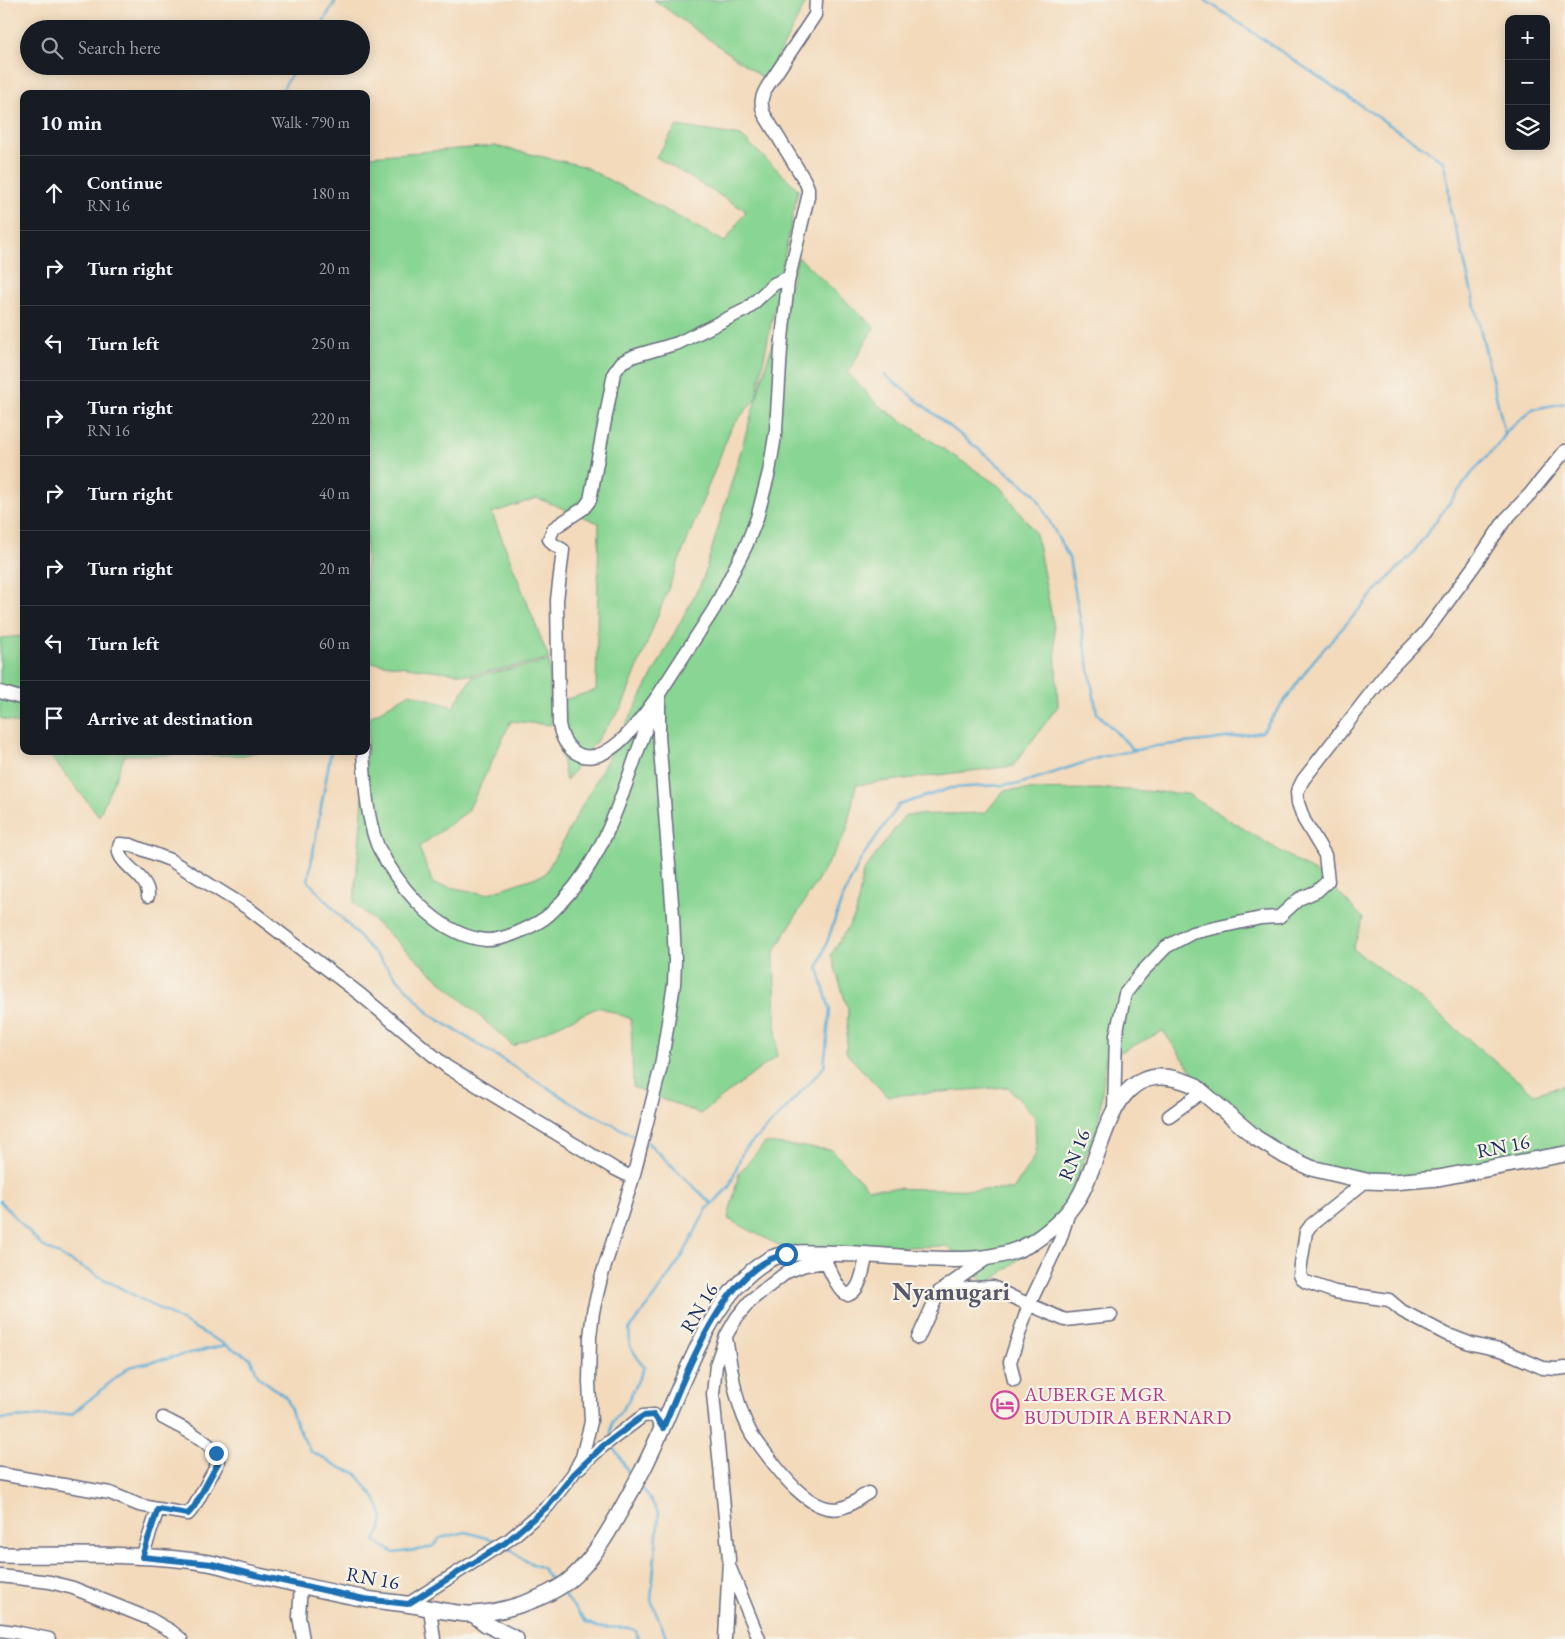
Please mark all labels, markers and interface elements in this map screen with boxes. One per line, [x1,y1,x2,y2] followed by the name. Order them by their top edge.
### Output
[1505,15,1550,150] map controls
[1505,15,1550,60] button: +
[20,20,370,75] search box
[38,34,66,62] icon: search
[78,35,160,60] text: Search here
[1505,60,1550,105] button: −
[1505,105,1550,150] button: layers
[40,109,102,136] text: 10 min
[271,112,350,133] text: Walk · 790 m
[87,170,162,195] text: Continue
[40,179,68,207] icon: ahead
[311,183,350,204] text: 180 m
[87,195,130,216] text: RN 16
[40,254,68,282] icon: right
[87,256,173,281] text: Turn right
[319,258,350,279] text: 20 m
[40,329,68,357] icon: left
[87,331,159,356] text: Turn left
[311,333,350,354] text: 250 m
[87,395,173,420] text: Turn right
[40,404,68,432] icon: right
[311,408,350,429] text: 220 m
[87,420,130,441] text: RN 16
[40,479,68,507] icon: right
[87,481,173,506] text: Turn right
[319,483,350,504] text: 40 m
[40,554,68,582] icon: right
[87,556,173,581] text: Turn right
[319,558,350,579] text: 20 m
[40,629,68,657] icon: left
[87,631,159,656] text: Turn left
[319,633,350,654] text: 60 m
[40,704,68,732] icon: arrive
[87,706,253,731] text: Arrive at destination
[1052,1125,1096,1185] street label: RN 16
[1474,1128,1532,1164] street label: RN 16
[775,1243,798,1266] route start
[892,1275,1010,1308] district label: Nyamugari
[674,1278,724,1338] street label: RN 16
[1023,1381,1231,1430] place label: AUBERGE MGR BUDUDIRA BERNARD
[990,1390,1020,1420] hotel icon: AUBERGE MGR BUDUDIRA BERNARD
[205,1442,228,1465] route end
[344,1561,402,1595] street label: RN 16

